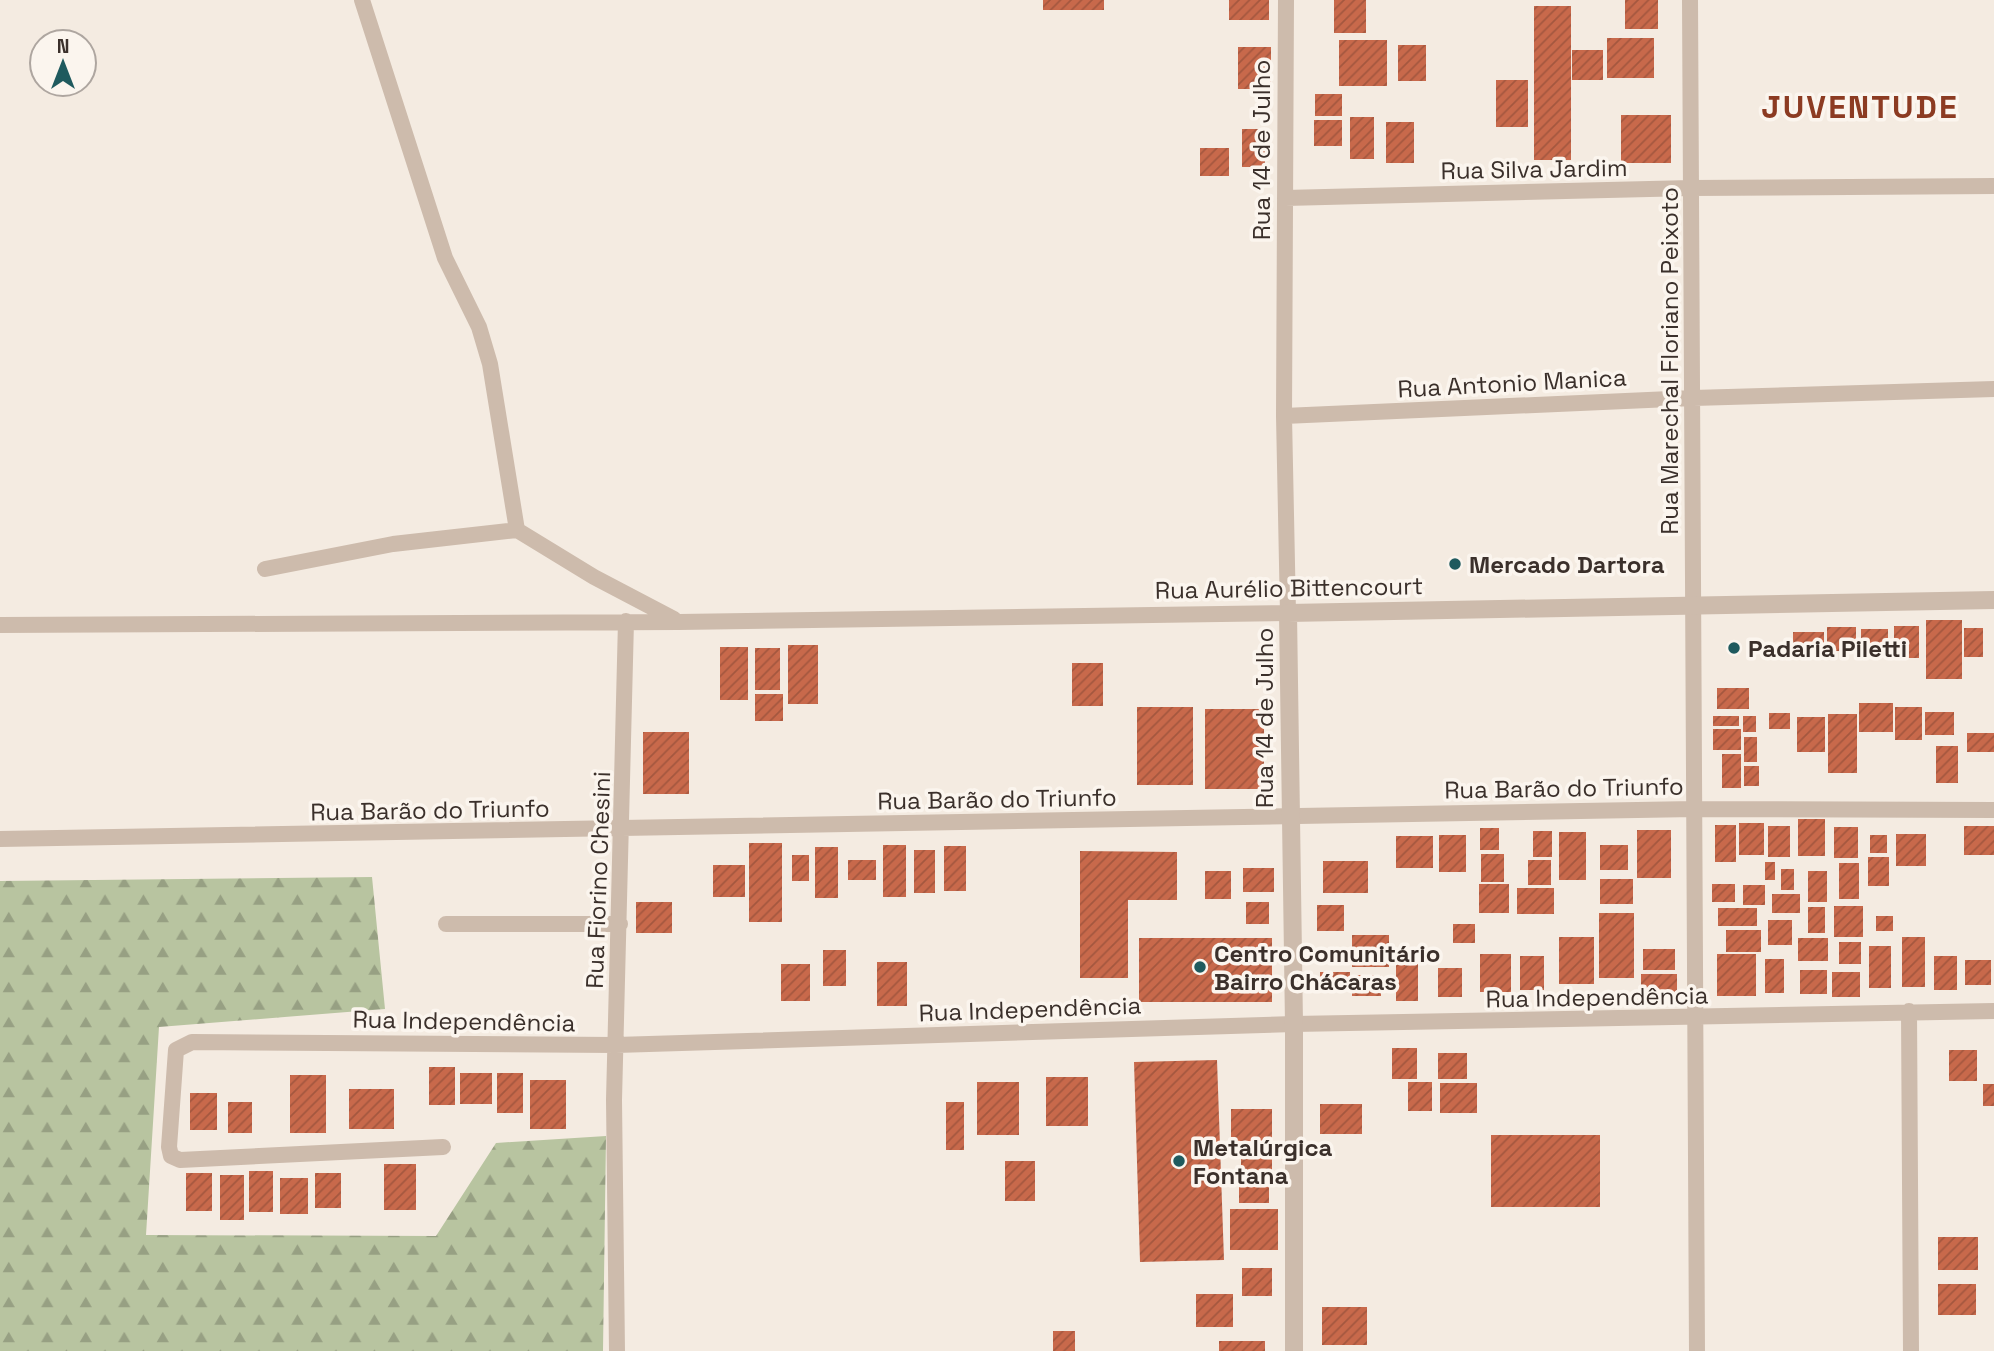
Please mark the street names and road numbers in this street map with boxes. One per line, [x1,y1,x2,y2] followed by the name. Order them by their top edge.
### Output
[1246,60,1277,240] street label: Rua 14 de Julho
[1440,152,1628,186] street label: Rua Silva Jardim
[1654,187,1685,535] street label: Rua Marechal Floriano Peixoto
[1397,362,1628,404] street label: Rua Antonio Manica
[1155,570,1423,606] street label: Rua Aurélio Bittencourt
[1249,628,1280,808] street label: Rua 14 de Julho
[1444,770,1684,806] street label: Rua Barão do Triunfo
[579,771,617,989] street label: Rua Fiorino Chesini
[877,781,1117,817] street label: Rua Barão do Triunfo
[310,792,550,828] street label: Rua Barão do Triunfo
[1485,980,1709,1014] street label: Rua Independência
[918,990,1142,1028] street label: Rua Independência
[352,1004,576,1038] street label: Rua Independência

